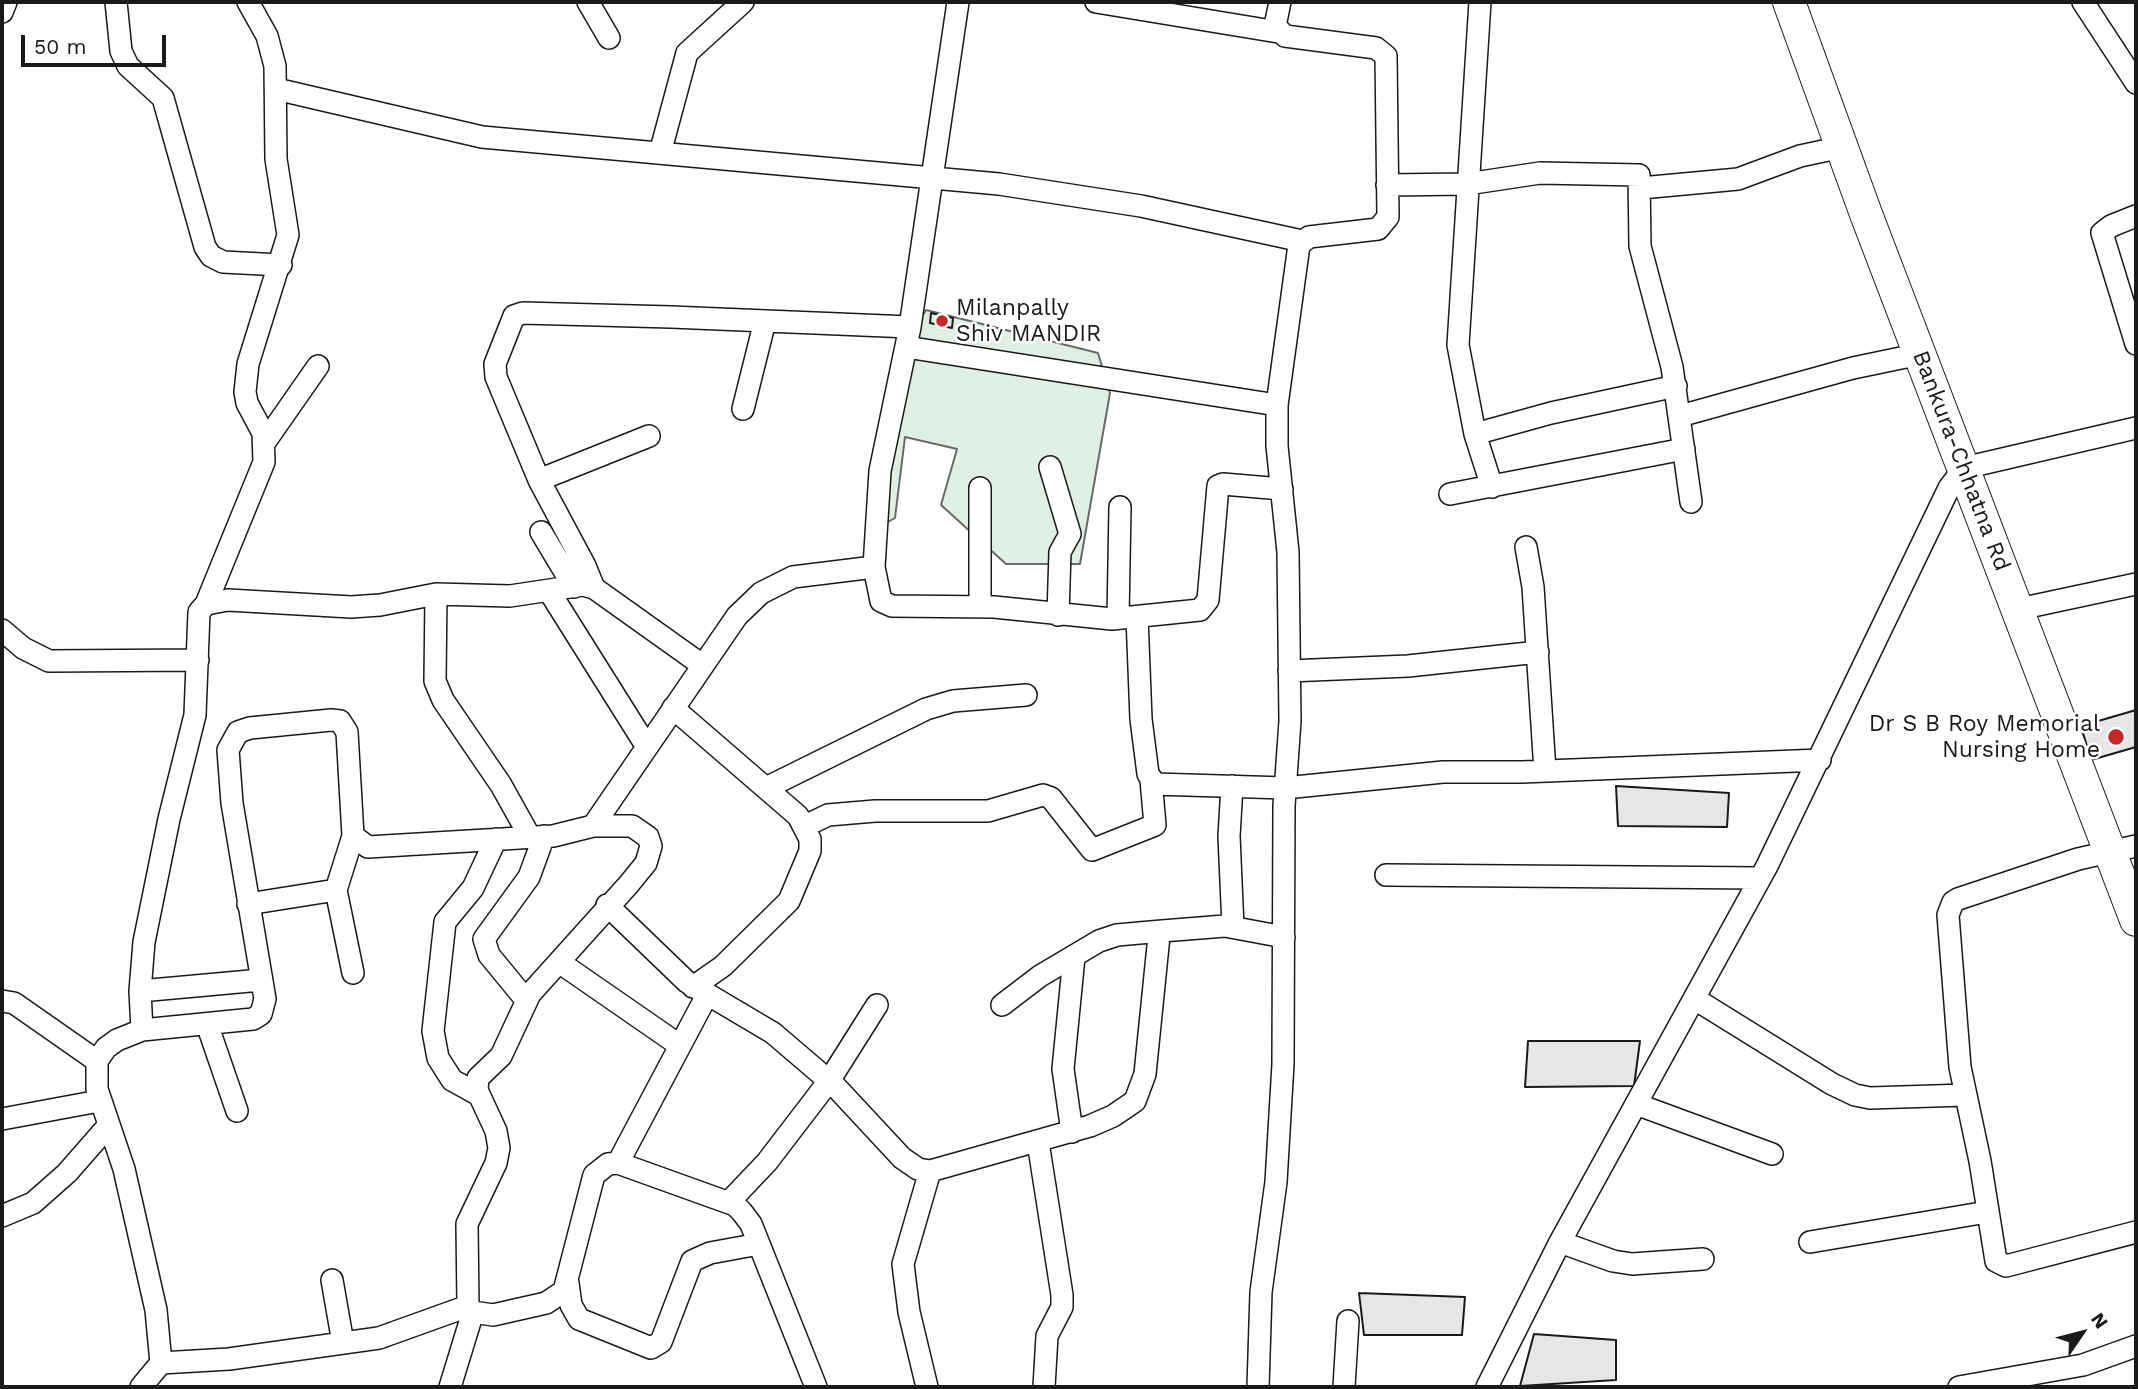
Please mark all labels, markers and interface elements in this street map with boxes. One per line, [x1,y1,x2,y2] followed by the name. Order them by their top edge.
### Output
[24,21,170,65] scale bar
[34,34,86,59] text: 50 m
[956,294,1101,348] place label: Milanpally Shiv MANDIR
[934,313,950,329] marker: Milanpally Shiv MANDIR
[1906,347,2016,575] street label: Bankura-Chhatna Rd
[1869,710,2100,764] place label: Dr S B Roy Memorial Nursing Home
[2106,727,2126,747] marker: Dr S B Roy Memorial Nursing Home
[2047,1298,2117,1368] north arrow
[2086,1308,2113,1333] text: N

